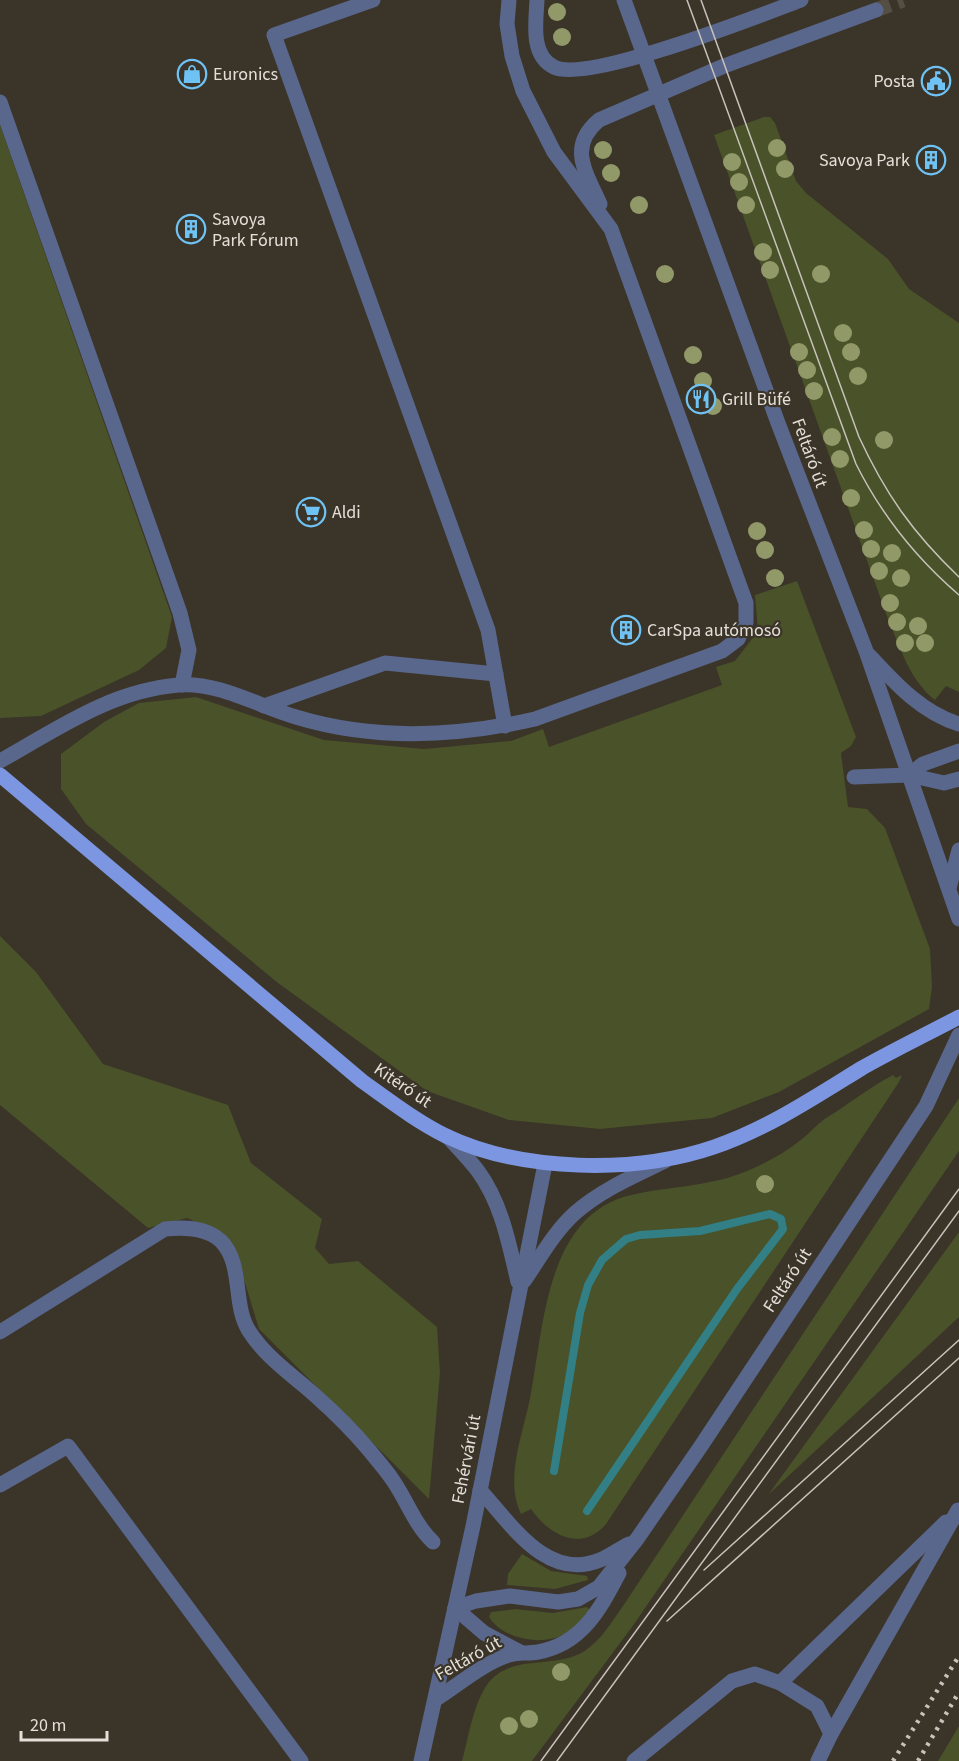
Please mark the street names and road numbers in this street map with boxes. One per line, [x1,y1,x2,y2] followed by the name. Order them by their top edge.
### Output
[785,415,834,491] street label: Feltáró út
[369,1057,437,1114] street label: Kitérő út
[757,1243,818,1317] street label: Feltáró út
[446,1412,487,1506] street label: Fehérvári út
[431,1630,506,1687] street label: Feltáró út

